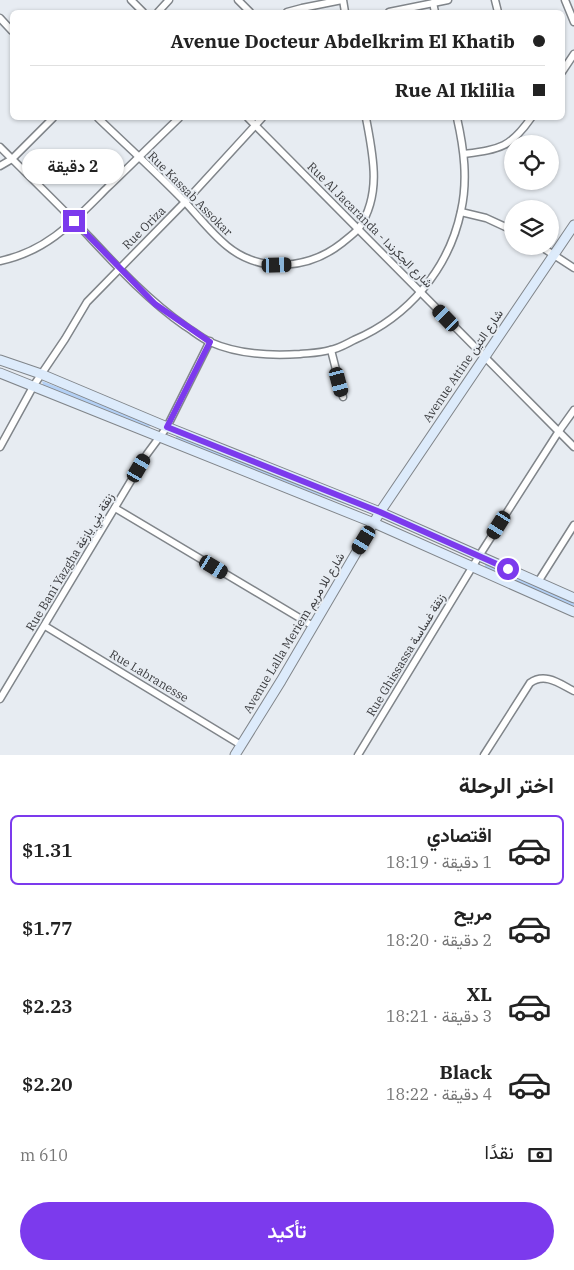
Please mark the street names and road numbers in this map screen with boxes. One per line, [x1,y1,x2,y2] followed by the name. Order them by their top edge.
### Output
[145,148,236,239] street label: Rue Kassab Assokar
[303,159,436,292] street label: Rue Al Jacaranda - شارع الجكرندا
[119,203,169,252] street label: Rue Oriza
[419,306,508,426] street label: Avenue Attine شارع التين
[22,490,119,635] street label: Rue Bani Yazgha زنقة بني يازغة
[240,550,349,717] street label: Avenue Lalla Meriem شارع للا مريم
[363,591,449,719] street label: Rue Ghissassa زنقة غساسة
[107,646,191,705] street label: Rue Labranesse

